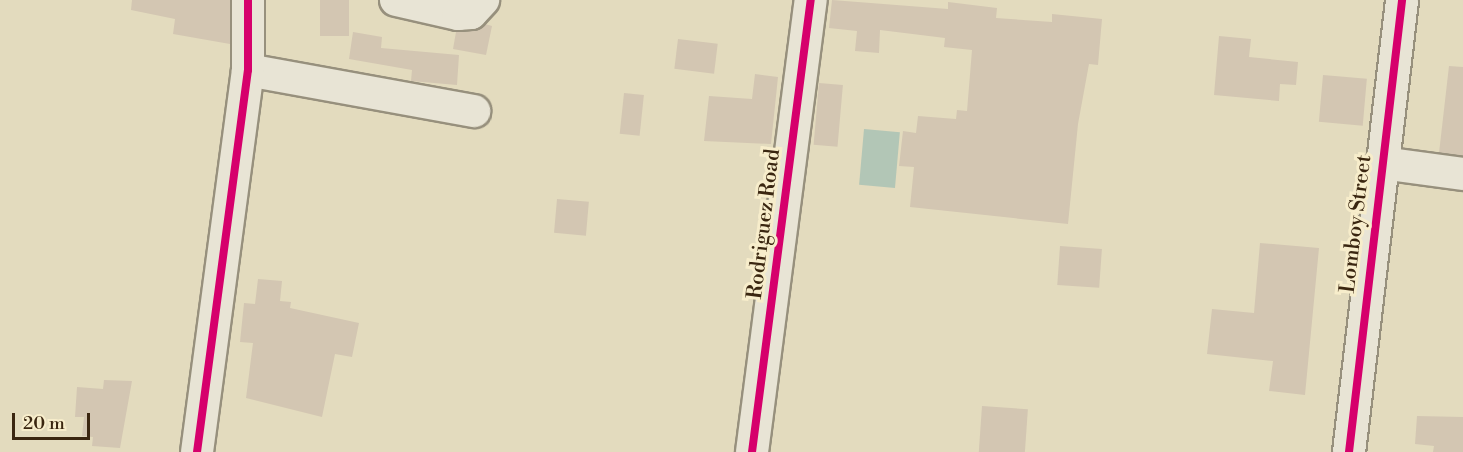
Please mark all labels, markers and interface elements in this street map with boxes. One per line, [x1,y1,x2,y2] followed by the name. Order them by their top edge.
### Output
[742,148,786,300] street label: Rodriguez Road
[1335,153,1377,295] street label: Lomboy Street
[15,401,93,439] scale bar
[23,412,65,435] text: 20 m

